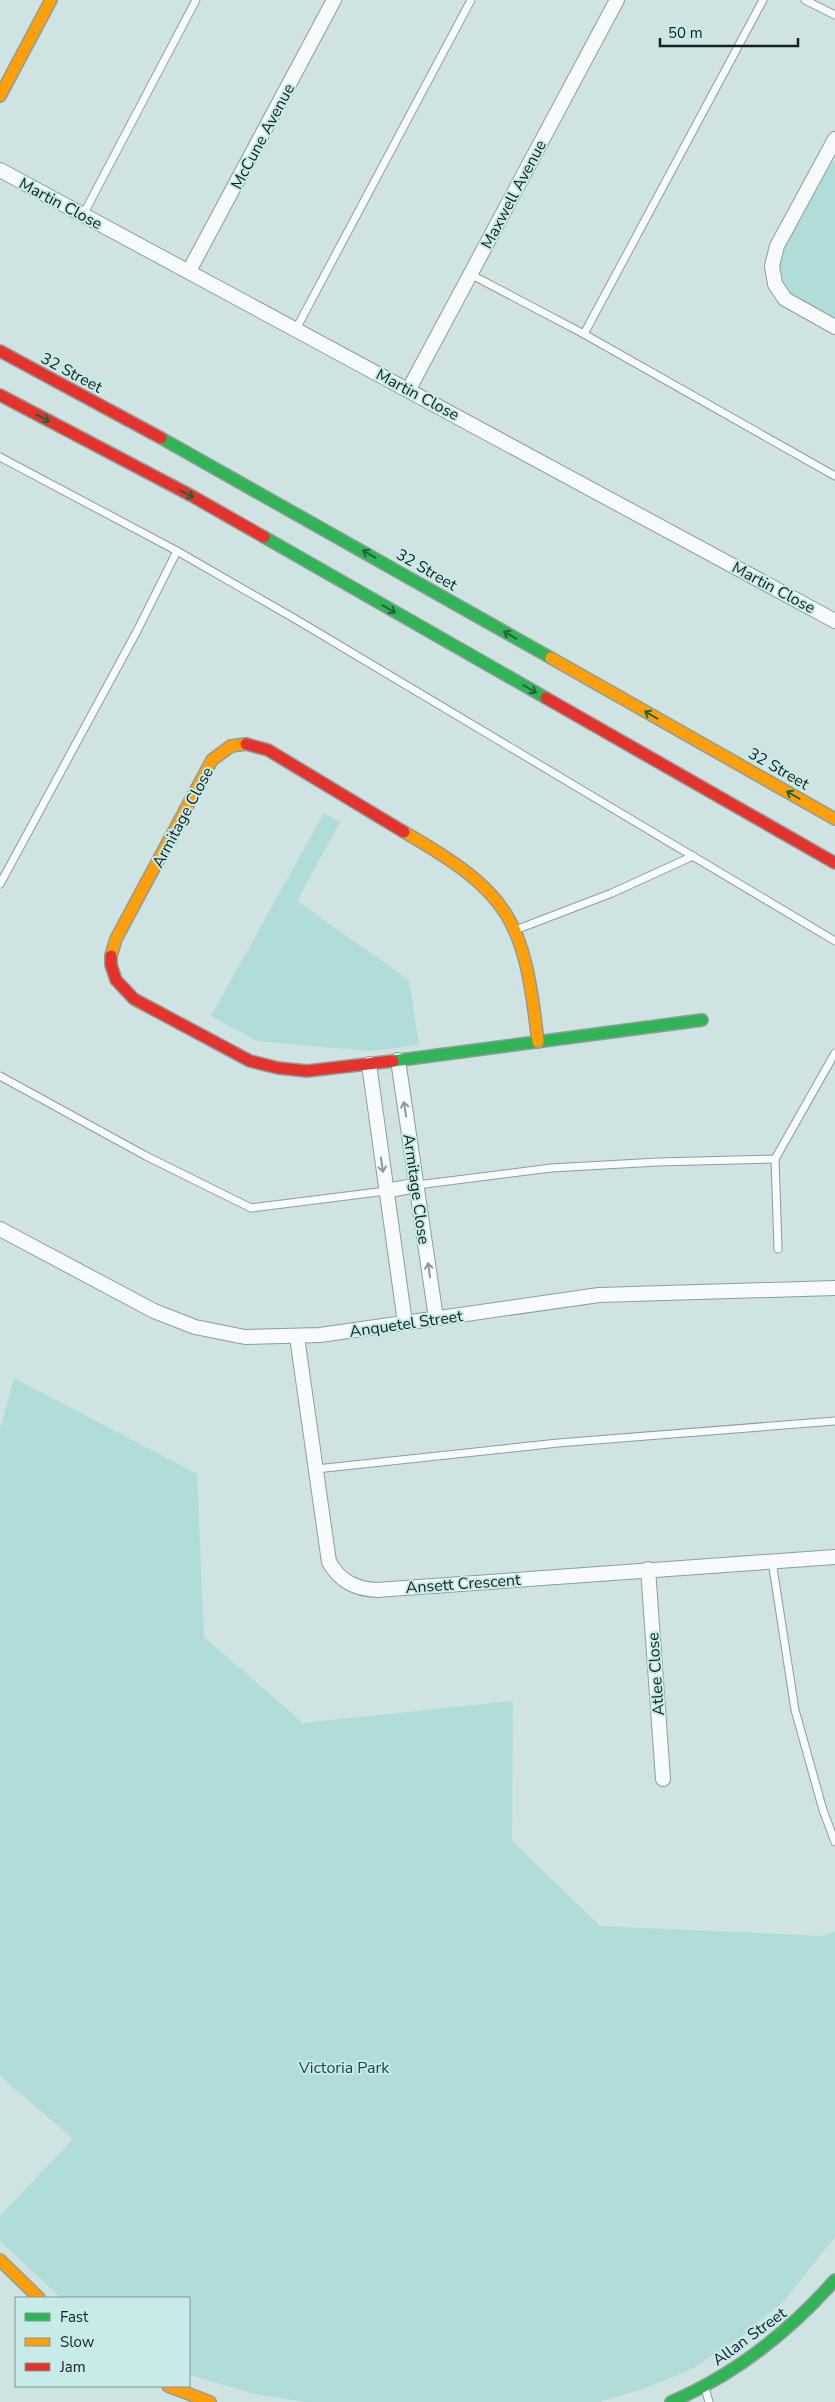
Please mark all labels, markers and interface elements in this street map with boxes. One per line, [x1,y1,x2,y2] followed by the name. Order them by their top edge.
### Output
[660,15,798,47] scale bar
[668,23,703,43] text: 50 m
[226,80,300,193] street label: McCune Avenue
[476,136,552,253] street label: Maxwell Avenue
[15,173,106,235] street label: Martin Close
[37,347,107,399] street label: 32 Street
[372,364,463,426] street label: Martin Close
[35,414,50,423] one-way arrow
[179,490,194,499] one-way arrow
[392,544,461,596] street label: 32 Street
[362,549,376,559] one-way arrow
[728,557,819,619] street label: Martin Close
[381,604,396,614] one-way arrow
[503,629,517,639] one-way arrow
[523,684,538,694] one-way arrow
[645,709,659,719] one-way arrow
[744,743,813,795] street label: 32 Street
[147,763,219,872] street label: Armitage Close
[785,790,800,800] one-way arrow
[400,1102,410,1118] one-way arrow
[397,1132,435,1246] street label: Armitage Close
[378,1157,388,1173] one-way arrow
[424,1263,434,1279] one-way arrow
[348,1305,465,1343] street label: Anquetel Street
[405,1569,522,1599] street label: Ansett Crescent
[642,1632,670,1716] street label: Atlee Close
[298,2057,390,2079] park label: Victoria Park
[15,2297,190,2387] legend
[708,2302,791,2371] street label: Allan Street
[60,2307,89,2327] text: Fast
[60,2332,95,2352] text: Slow
[59,2357,86,2377] text: Jam

